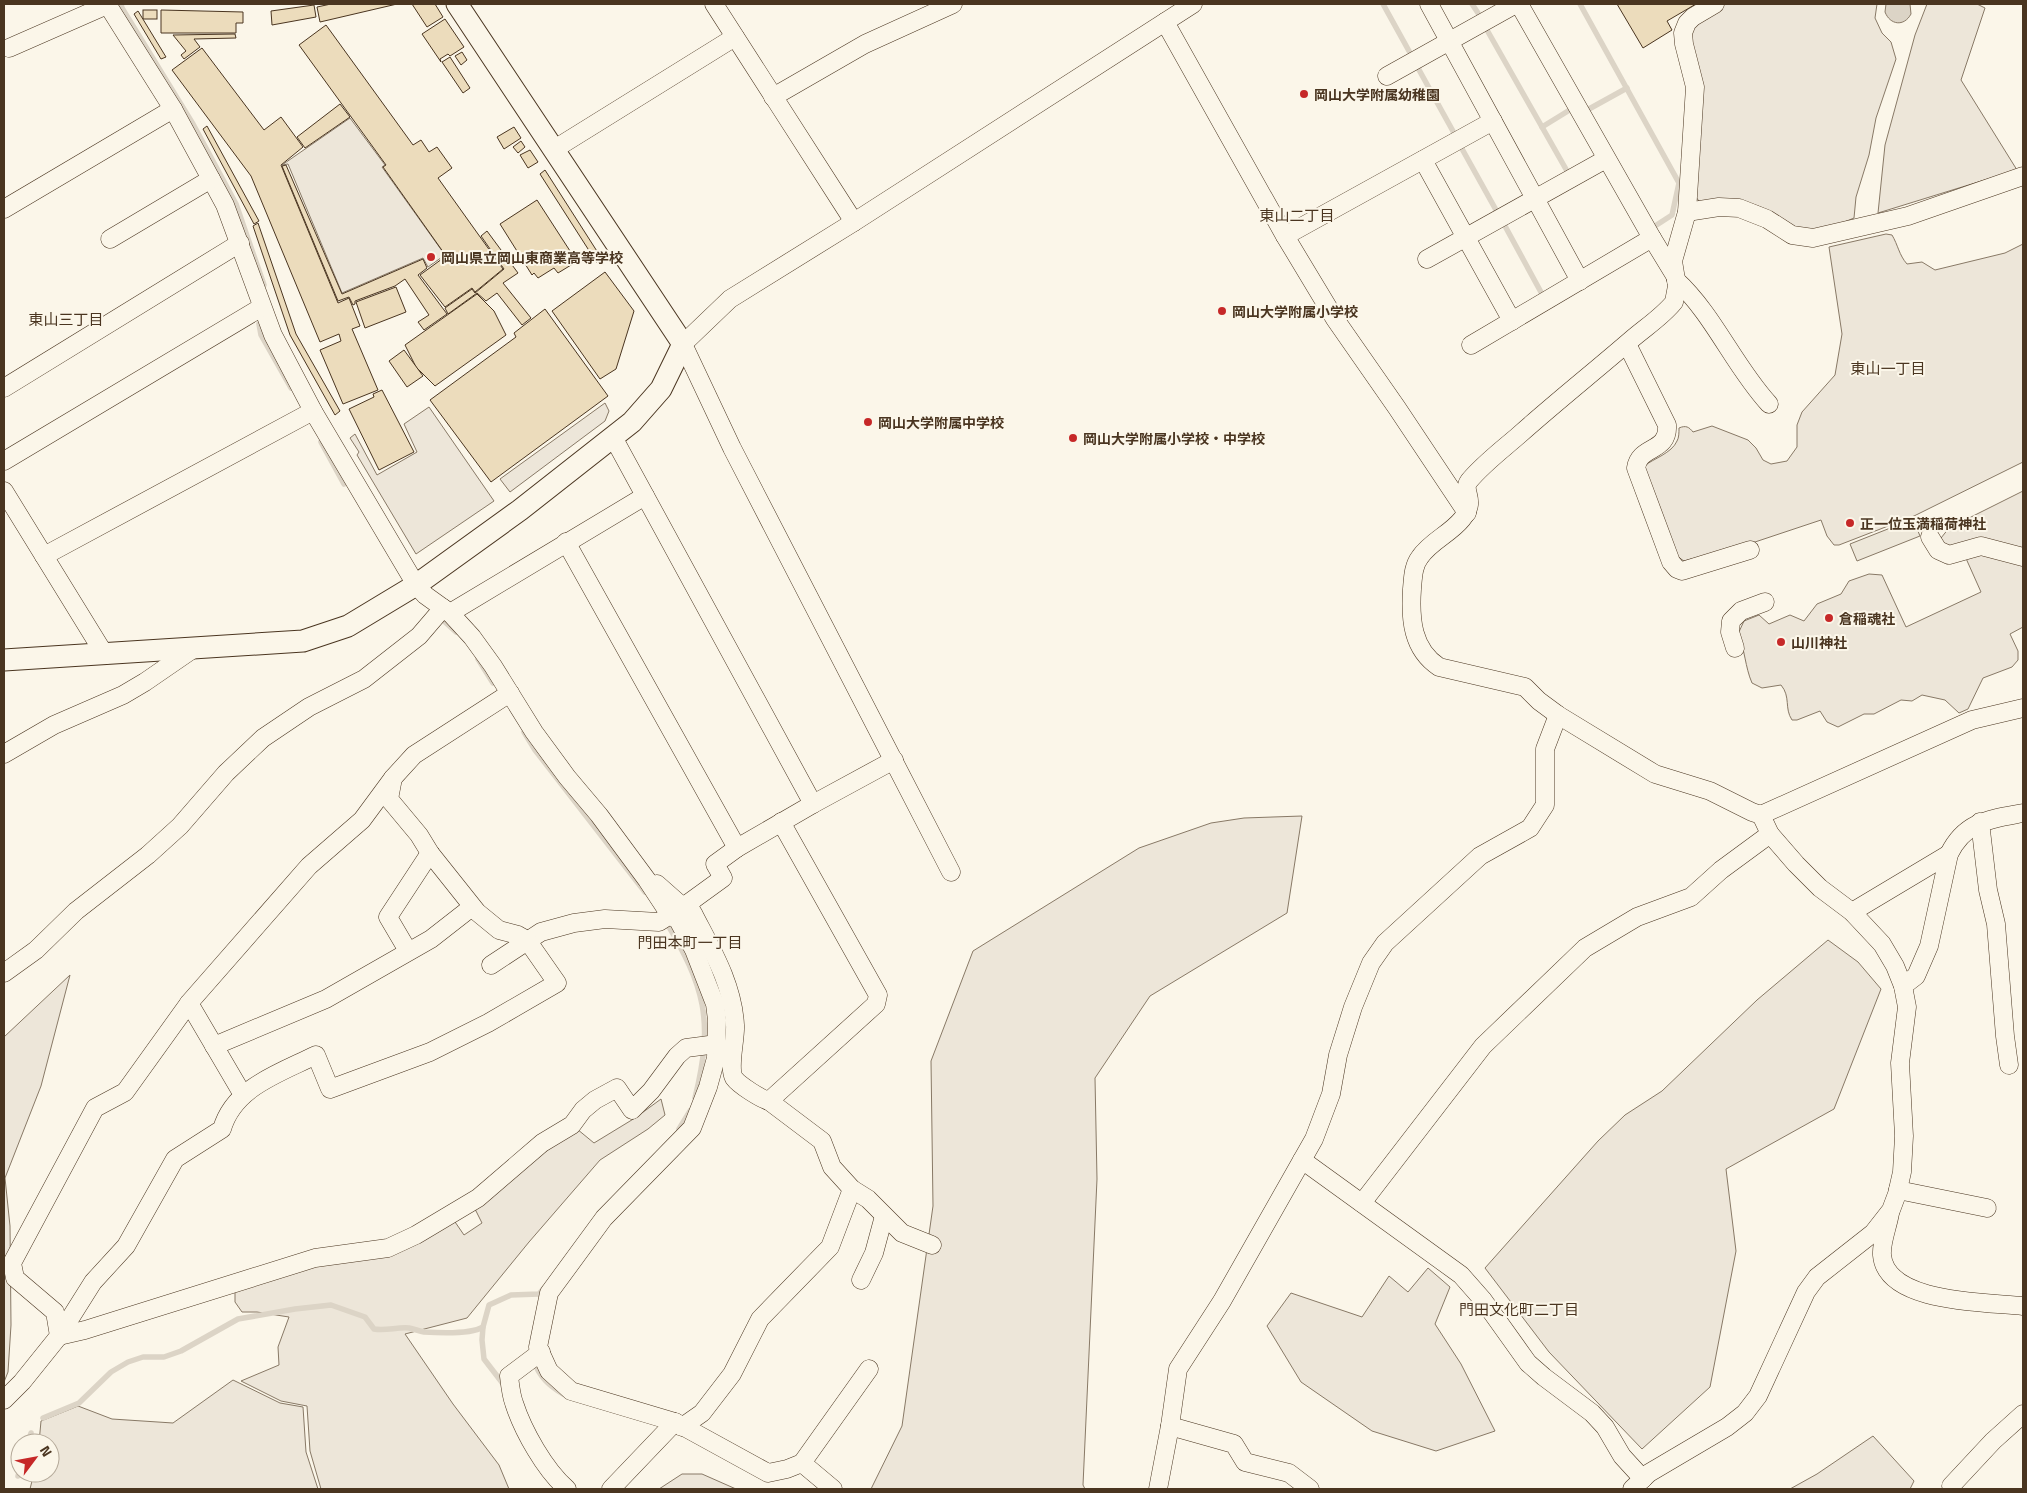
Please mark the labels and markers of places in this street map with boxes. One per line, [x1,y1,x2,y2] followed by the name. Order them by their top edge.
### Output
[1314,84,1440,105] place label: 岡山大学附属幼稚園
[1298,88,1310,100] marker: 岡山大学附属幼稚園
[441,247,623,268] place label: 岡山県立岡山東商業高等学校
[425,251,437,263] marker: 岡山県立岡山東商業高等学校
[1232,301,1358,322] place label: 岡山大学附属小学校
[1216,305,1228,317] marker: 岡山大学附属小学校
[878,412,1004,433] place label: 岡山大学附属中学校
[862,416,874,428] marker: 岡山大学附属中学校
[1083,428,1265,449] place label: 岡山大学附属小学校・中学校
[1067,432,1079,444] marker: 岡山大学附属小学校・中学校
[1860,513,1986,534] place label: 正一位玉満稲荷神社
[1844,517,1856,529] marker: 正一位玉満稲荷神社
[1839,608,1895,629] place label: 倉稲魂社
[1823,612,1835,624] marker: 倉稲魂社
[1791,632,1847,653] place label: 山川神社
[1775,636,1787,648] marker: 山川神社

